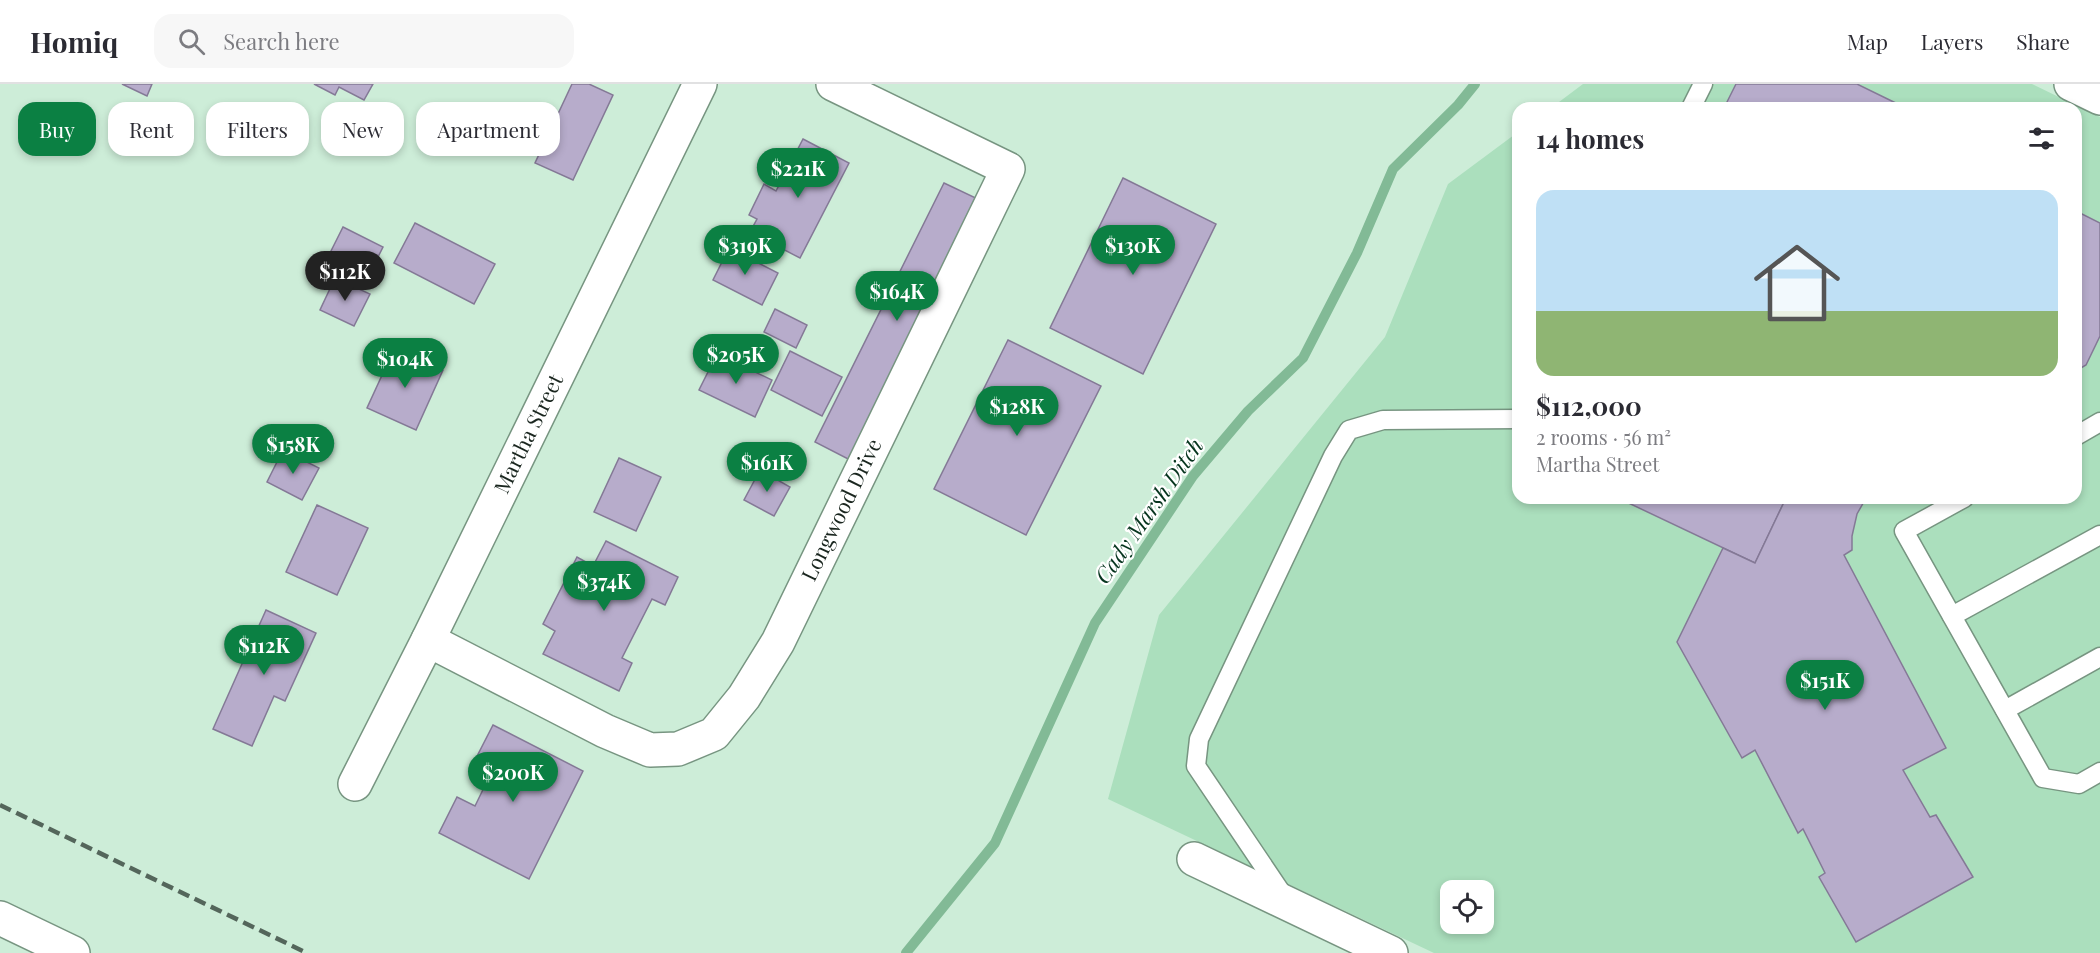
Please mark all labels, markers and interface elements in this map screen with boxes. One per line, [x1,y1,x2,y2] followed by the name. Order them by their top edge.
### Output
[154,14,574,68] search box
[30,23,118,60] text: Homiq
[175,25,208,58] icon: search
[223,26,340,56] text: Search here
[1847,27,1888,55] text: Map
[1921,27,1983,55] text: Layers
[2016,27,2070,55] text: Share
[18,102,96,156] chip: Buy
[108,102,194,156] chip: Rent
[206,102,309,156] chip: Filters
[321,102,404,156] chip: New
[416,102,560,156] chip: Apartment
[1536,121,1644,156] text: 14 homes
[2025,122,2058,155] icon: filters
[756,148,840,199] pin: $221K
[771,154,825,181] text: $221K
[703,225,787,276] pin: $319K
[1091,225,1175,276] pin: $130K
[1743,229,1851,337] icon: home
[718,231,772,258] text: $319K
[1105,231,1161,258] text: $130K
[303,251,387,302] pin: $112K
[319,257,371,284] text: $112K
[855,271,939,322] pin: $164K
[869,277,925,304] text: $164K
[694,334,778,385] pin: $205K
[363,338,447,389] pin: $104K
[707,340,765,367] text: $205K
[377,344,433,371] text: $104K
[486,368,568,497] street label: Martha Street
[975,386,1059,437] pin: $128K
[1536,388,1642,423] text: $112,000
[989,392,1045,419] text: $128K
[1536,423,1671,450] text: 2 rooms · 56 m²
[251,424,335,475] pin: $158K
[266,430,320,457] text: $158K
[1087,432,1209,589] water label: Cady Marsh Ditch
[794,433,887,585] street label: Longwood Drive
[725,442,809,493] pin: $161K
[741,448,793,475] text: $161K
[1536,450,1659,477] text: Martha Street
[562,561,646,612] pin: $374K
[577,567,631,594] text: $374K
[222,625,306,676] pin: $112K
[238,631,290,658] text: $112K
[1783,660,1867,711] pin: $151K
[1800,666,1850,693] text: $151K
[471,752,555,803] pin: $200K
[482,758,544,785] text: $200K
[1440,880,1494,934] map controls
[1440,880,1494,934] button: locate

